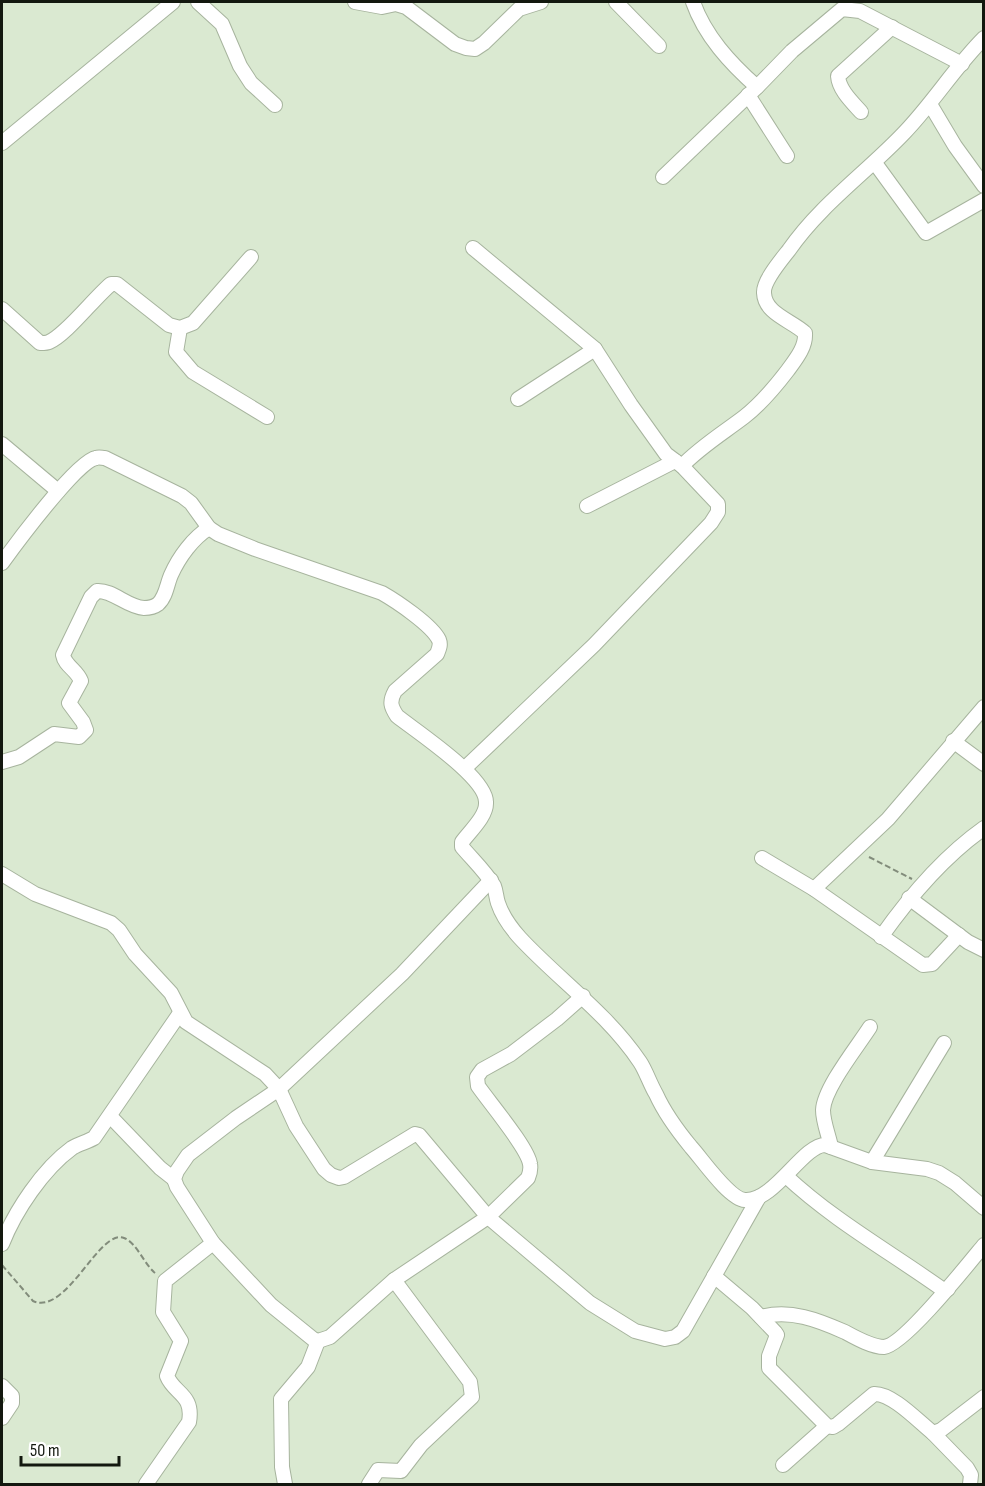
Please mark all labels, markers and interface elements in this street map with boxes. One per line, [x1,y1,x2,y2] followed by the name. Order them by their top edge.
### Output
[21,1429,118,1467] scale bar
[30,1440,60,1461] text: 50 m

